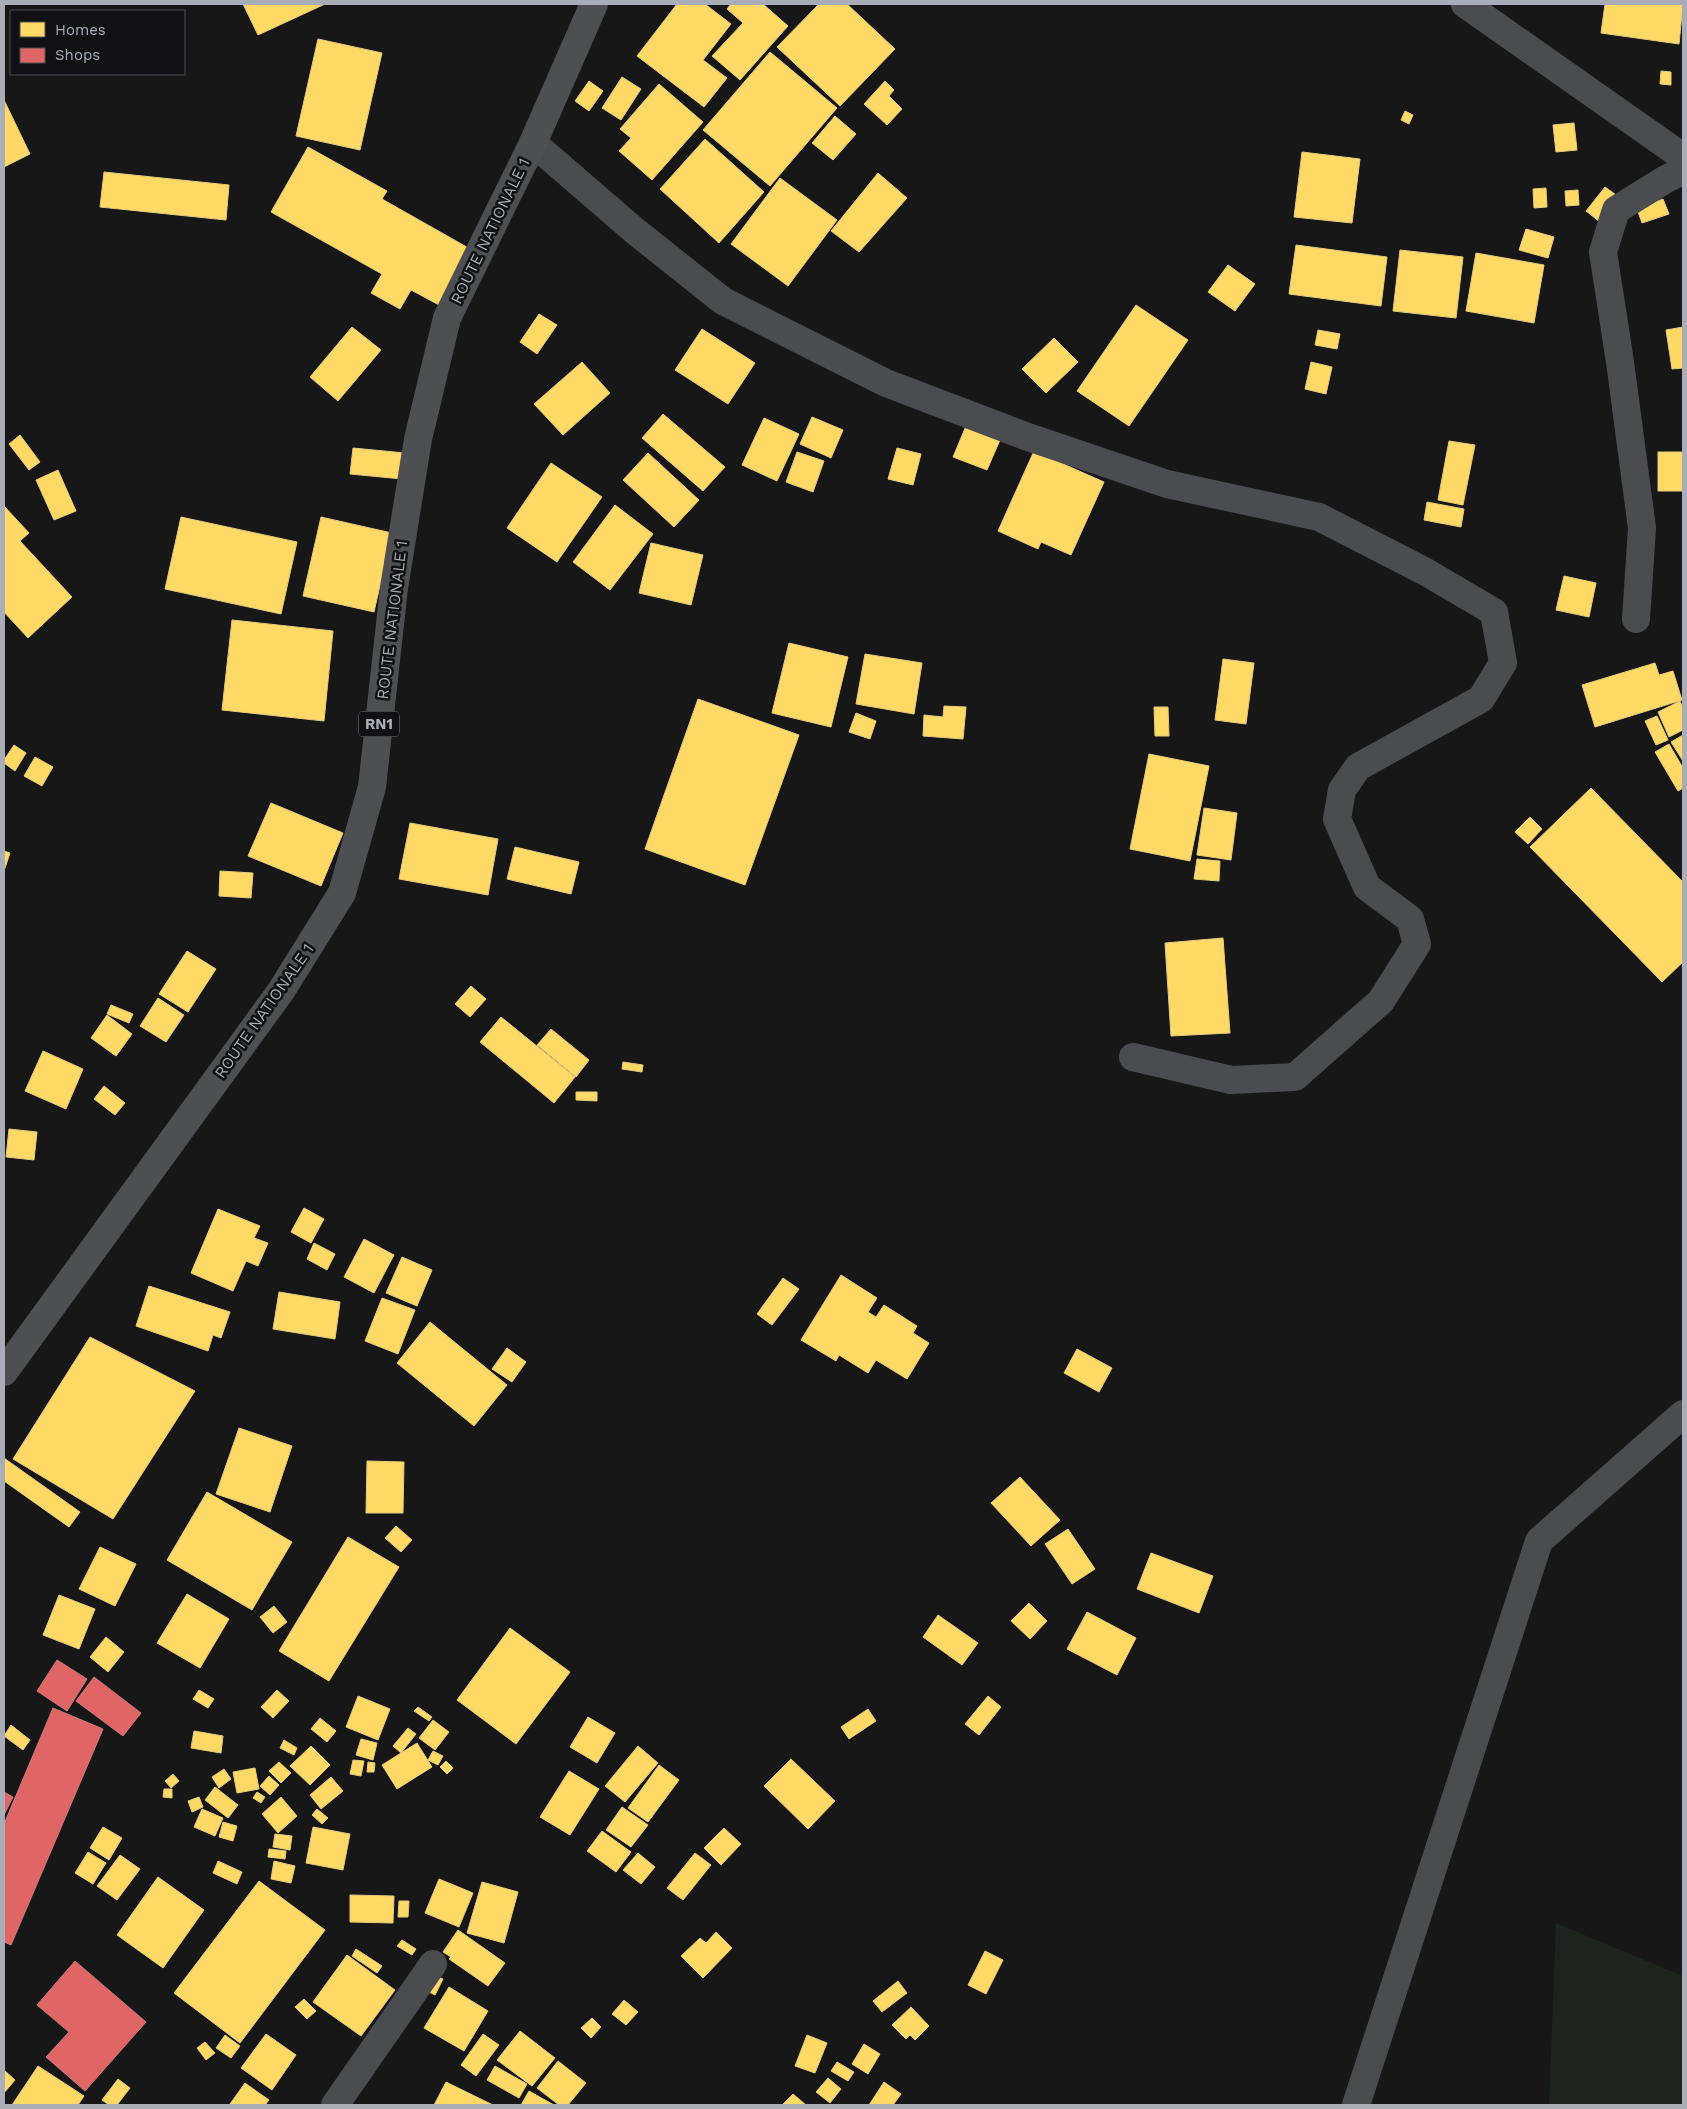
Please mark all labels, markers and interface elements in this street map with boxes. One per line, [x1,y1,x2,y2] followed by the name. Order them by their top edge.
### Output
[10,10,185,75] legend
[55,21,106,39] text: Homes
[55,46,100,64] text: Shops
[446,155,534,307] street label: ROUTE NATIONALE 1
[373,540,411,700] street label: ROUTE NATIONALE 1
[359,712,399,736] road number: RN1
[210,940,318,1082] street label: ROUTE NATIONALE 1

